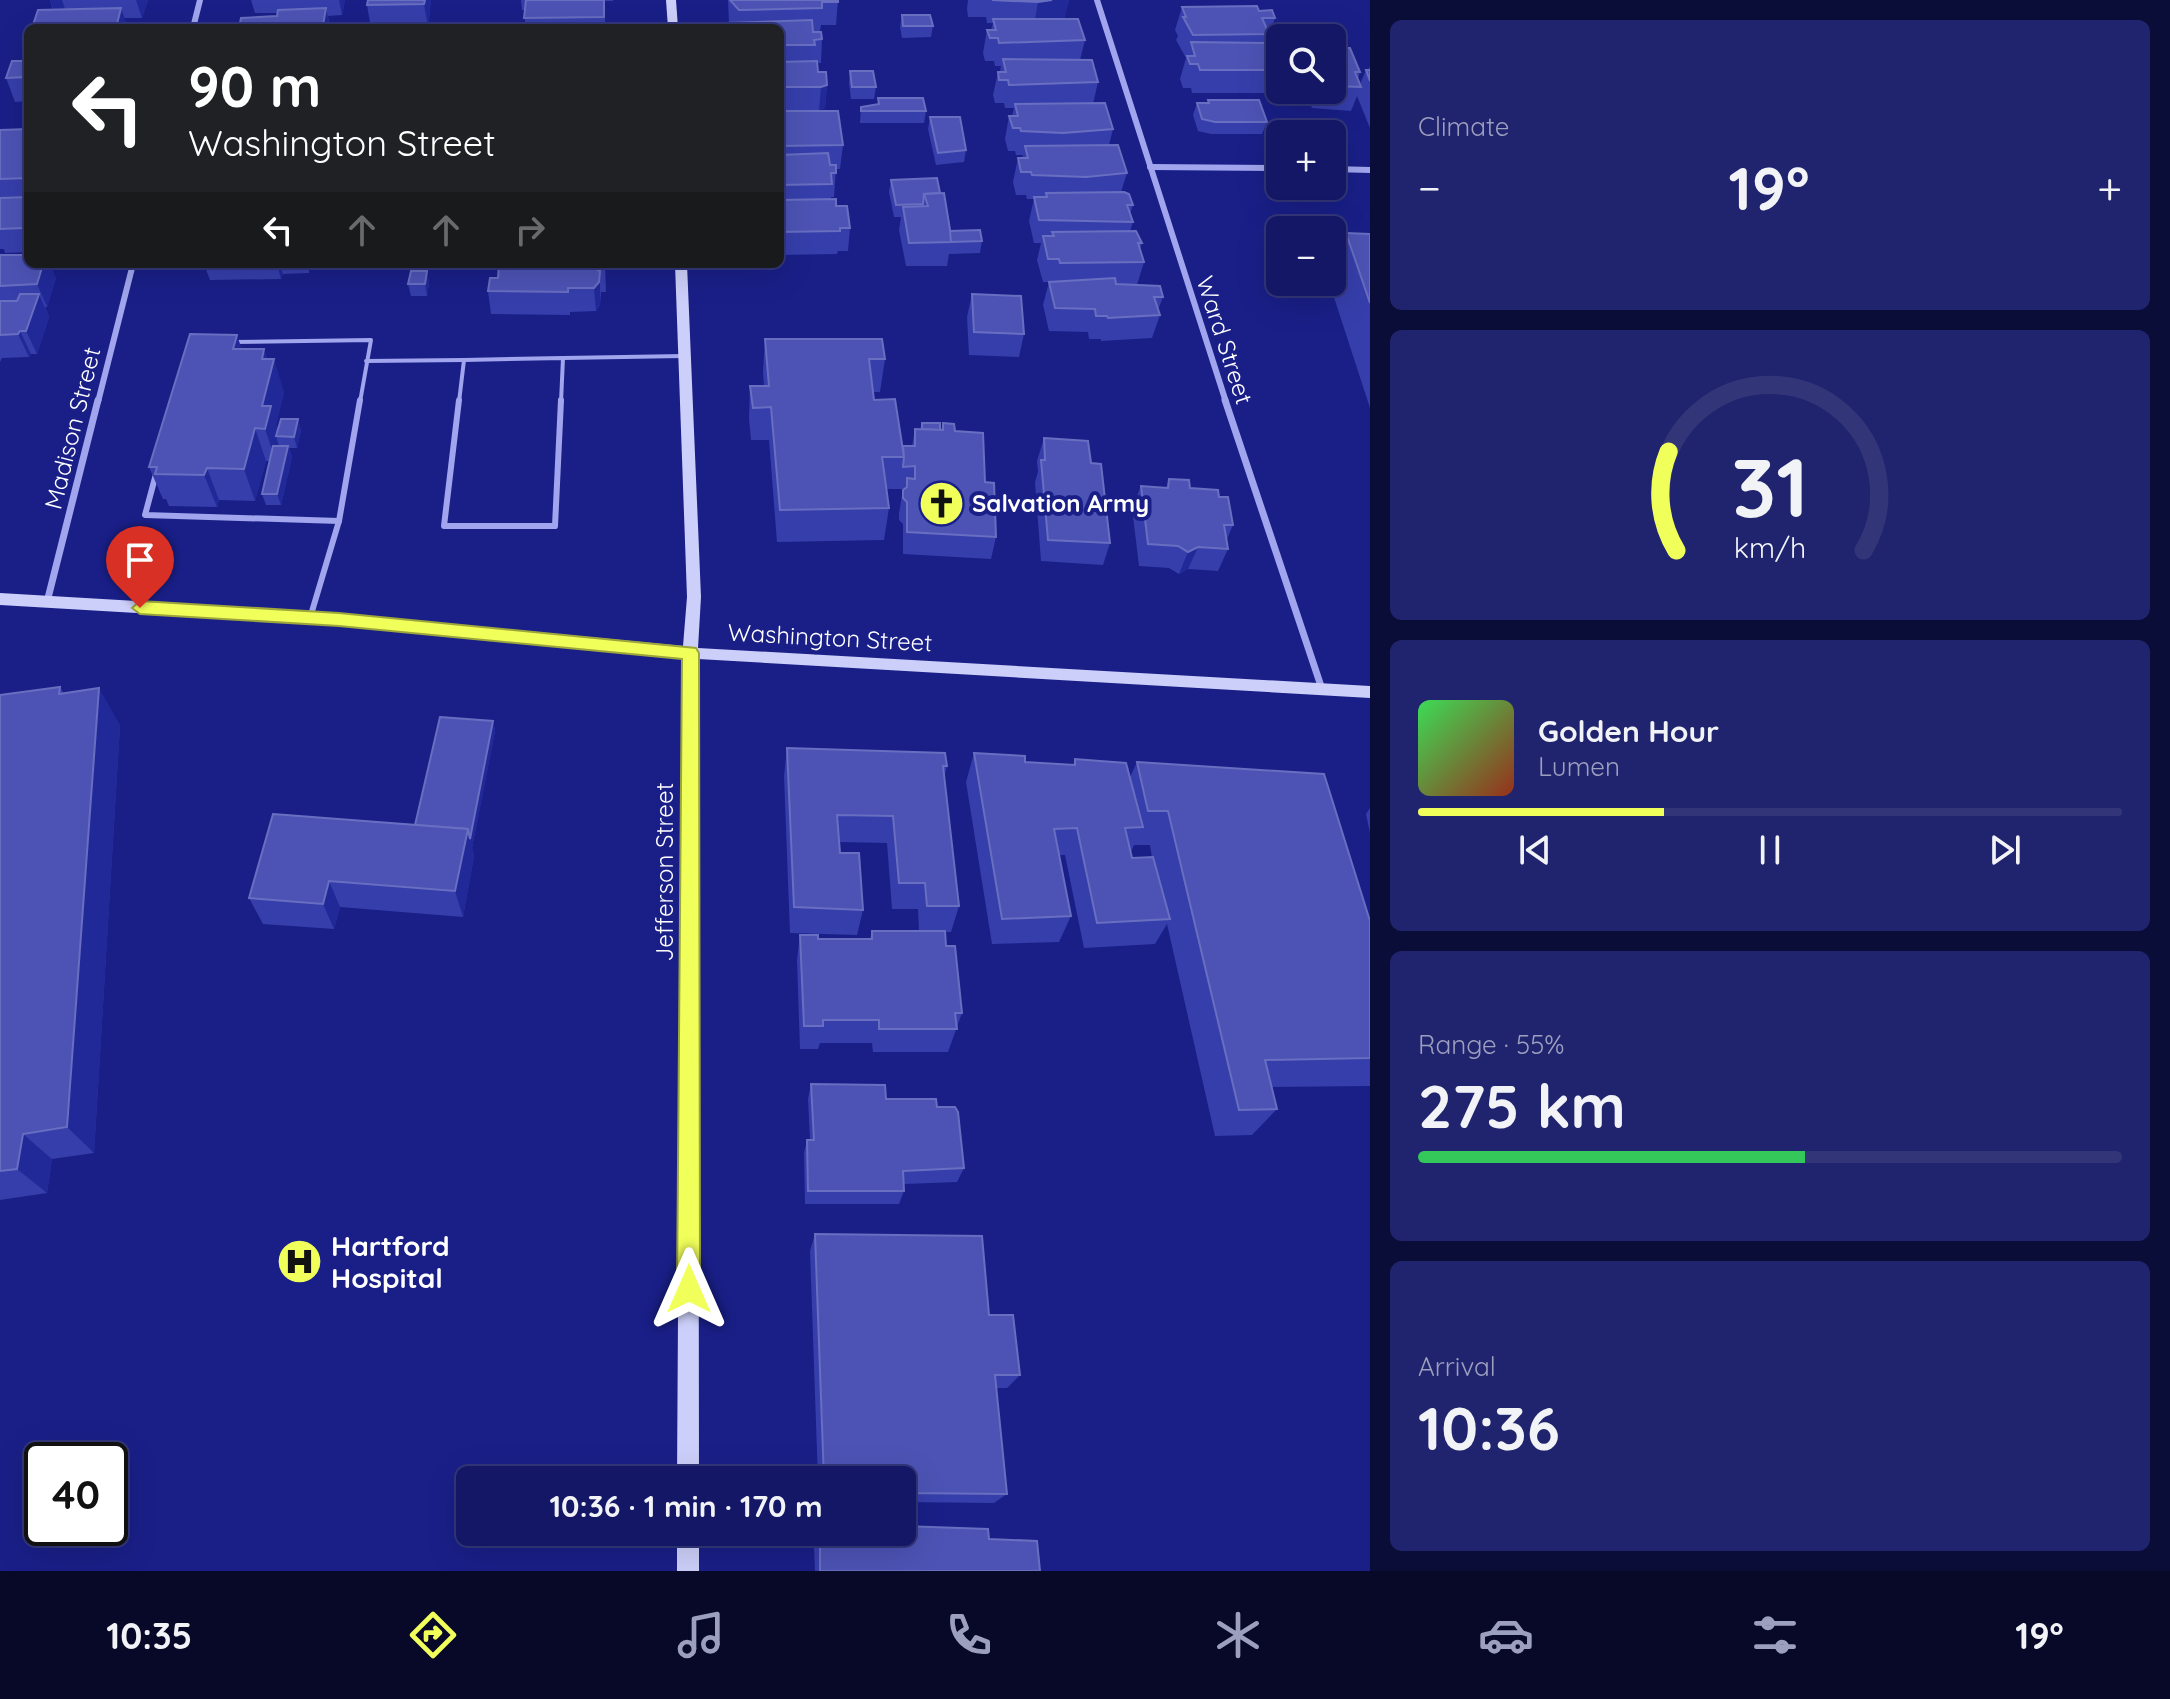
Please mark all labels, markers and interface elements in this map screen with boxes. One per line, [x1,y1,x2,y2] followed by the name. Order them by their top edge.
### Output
[1266,24,1346,296] map controls
[1266,24,1346,104] button: search
[188,51,322,121] text: 90 m
[56,56,160,160] icon: left
[1418,110,1509,143] text: Climate
[188,120,495,165] text: Washington Street
[1266,120,1346,200] button: +
[1729,150,1810,225] text: 19°
[1418,160,1441,215] text: −
[2097,160,2122,215] text: +
[256,208,300,252] icon: left
[340,208,384,252] icon: ahead
[424,208,468,252] icon: ahead
[508,208,552,252] icon: right
[1266,216,1346,296] button: −
[1190,272,1260,408] street label: Ward Street
[37,344,107,512] street label: Madison Street
[1731,434,1809,538] text: 31
[917,479,965,527] church icon: Salvation Army
[972,488,1149,518] place label: Salvation Army
[106,526,174,608] pin
[1734,529,1806,565] text: km/h
[118,538,162,582] icon: arrive
[727,617,933,657] street label: Washington Street
[1538,712,1719,750] text: Golden Hour
[1538,750,1620,783] text: Lumen
[649,782,679,962] street label: Jefferson Street
[1513,828,1557,872] icon: previous
[1748,828,1792,872] icon: pause
[1983,828,2027,872] icon: next
[1418,1028,1564,1061] text: Range · 55%
[1418,1068,1626,1143] text: 275 km
[331,1228,450,1295] place label: Hartford Hospital
[276,1237,324,1285] hospital icon: Hartford Hospital
[647,1247,731,1331] position arrow
[1418,1350,1496,1383] text: Arrival
[1418,1390,1560,1465] text: 10:36
[24,1442,128,1546] speed limit sign: 40
[549,1487,823,1525] text: 10:36 · 1 min · 170 m
[405,1607,461,1663] icon: directions
[673,1607,729,1663] icon: music
[941,1607,997,1663] icon: phone
[1210,1607,1266,1663] icon: climate
[1478,1607,1534,1663] icon: car
[1747,1607,1803,1663] icon: filters
[106,1613,192,1658] text: 10:35
[2015,1613,2064,1658] text: 19°

